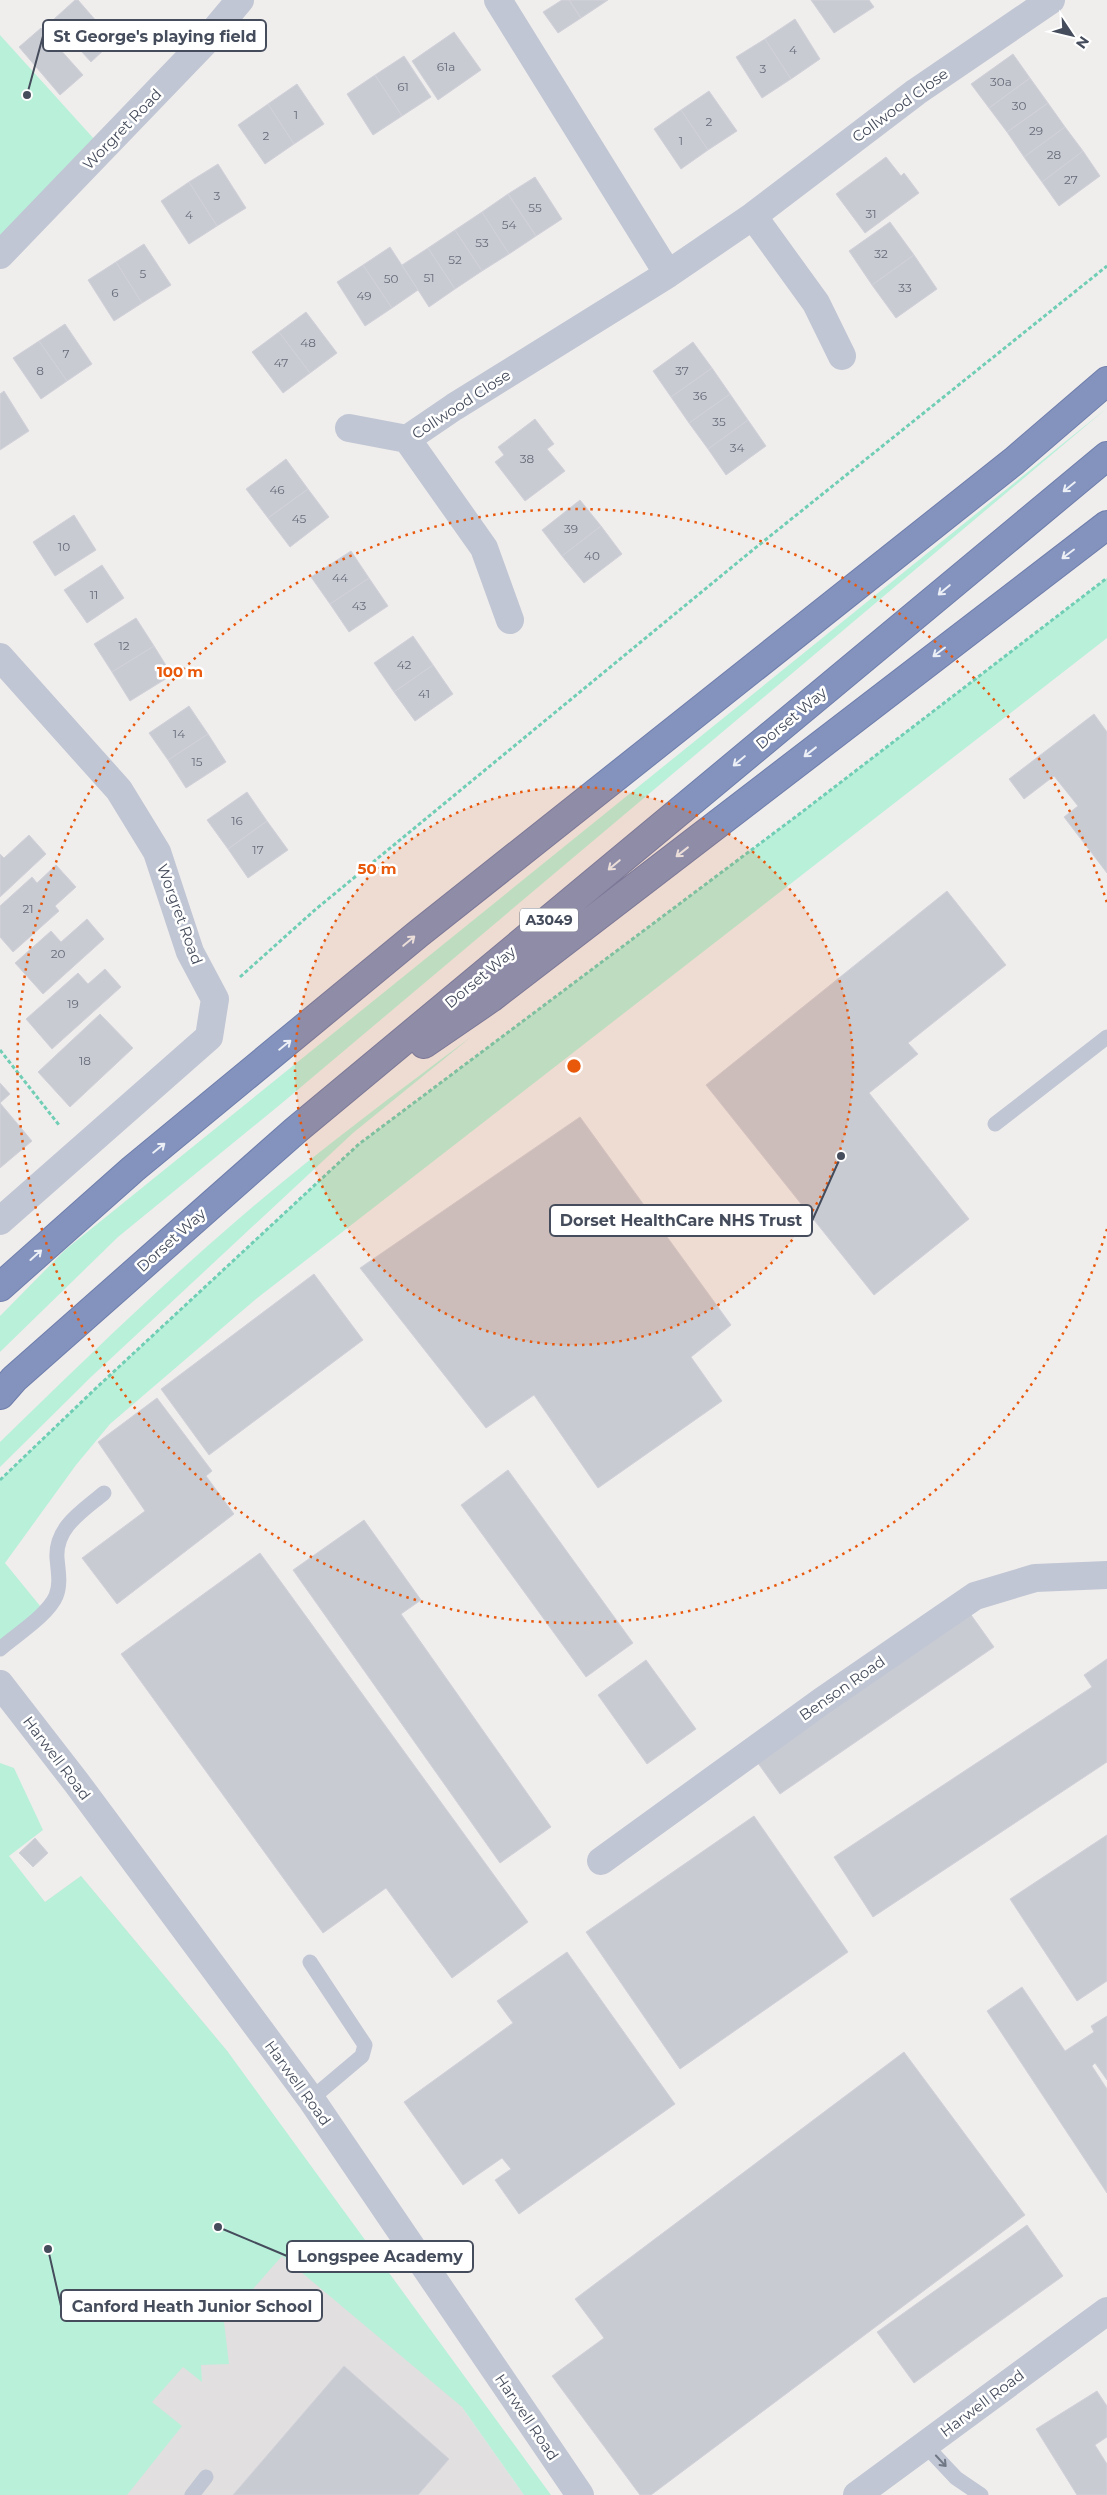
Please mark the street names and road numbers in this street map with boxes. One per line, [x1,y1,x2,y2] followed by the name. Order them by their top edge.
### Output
[848,64,952,146] street label: Collwood Close
[79,84,165,174] street label: Worgret Road
[408,365,514,443] street label: Collwood Close
[752,682,831,753] street label: Dorset Way
[153,861,207,967] street label: Worgret Road
[520,908,578,932] road number: A3049
[441,941,520,1012] street label: Dorset Way
[132,1203,210,1276] street label: Dorset Way
[795,1651,889,1725] street label: Benson Road
[19,1712,95,1804] street label: Harwell Road
[261,2037,335,2129] street label: Harwell Road
[936,2365,1028,2441] street label: Harwell Road
[491,2370,563,2464] street label: Harwell Road

